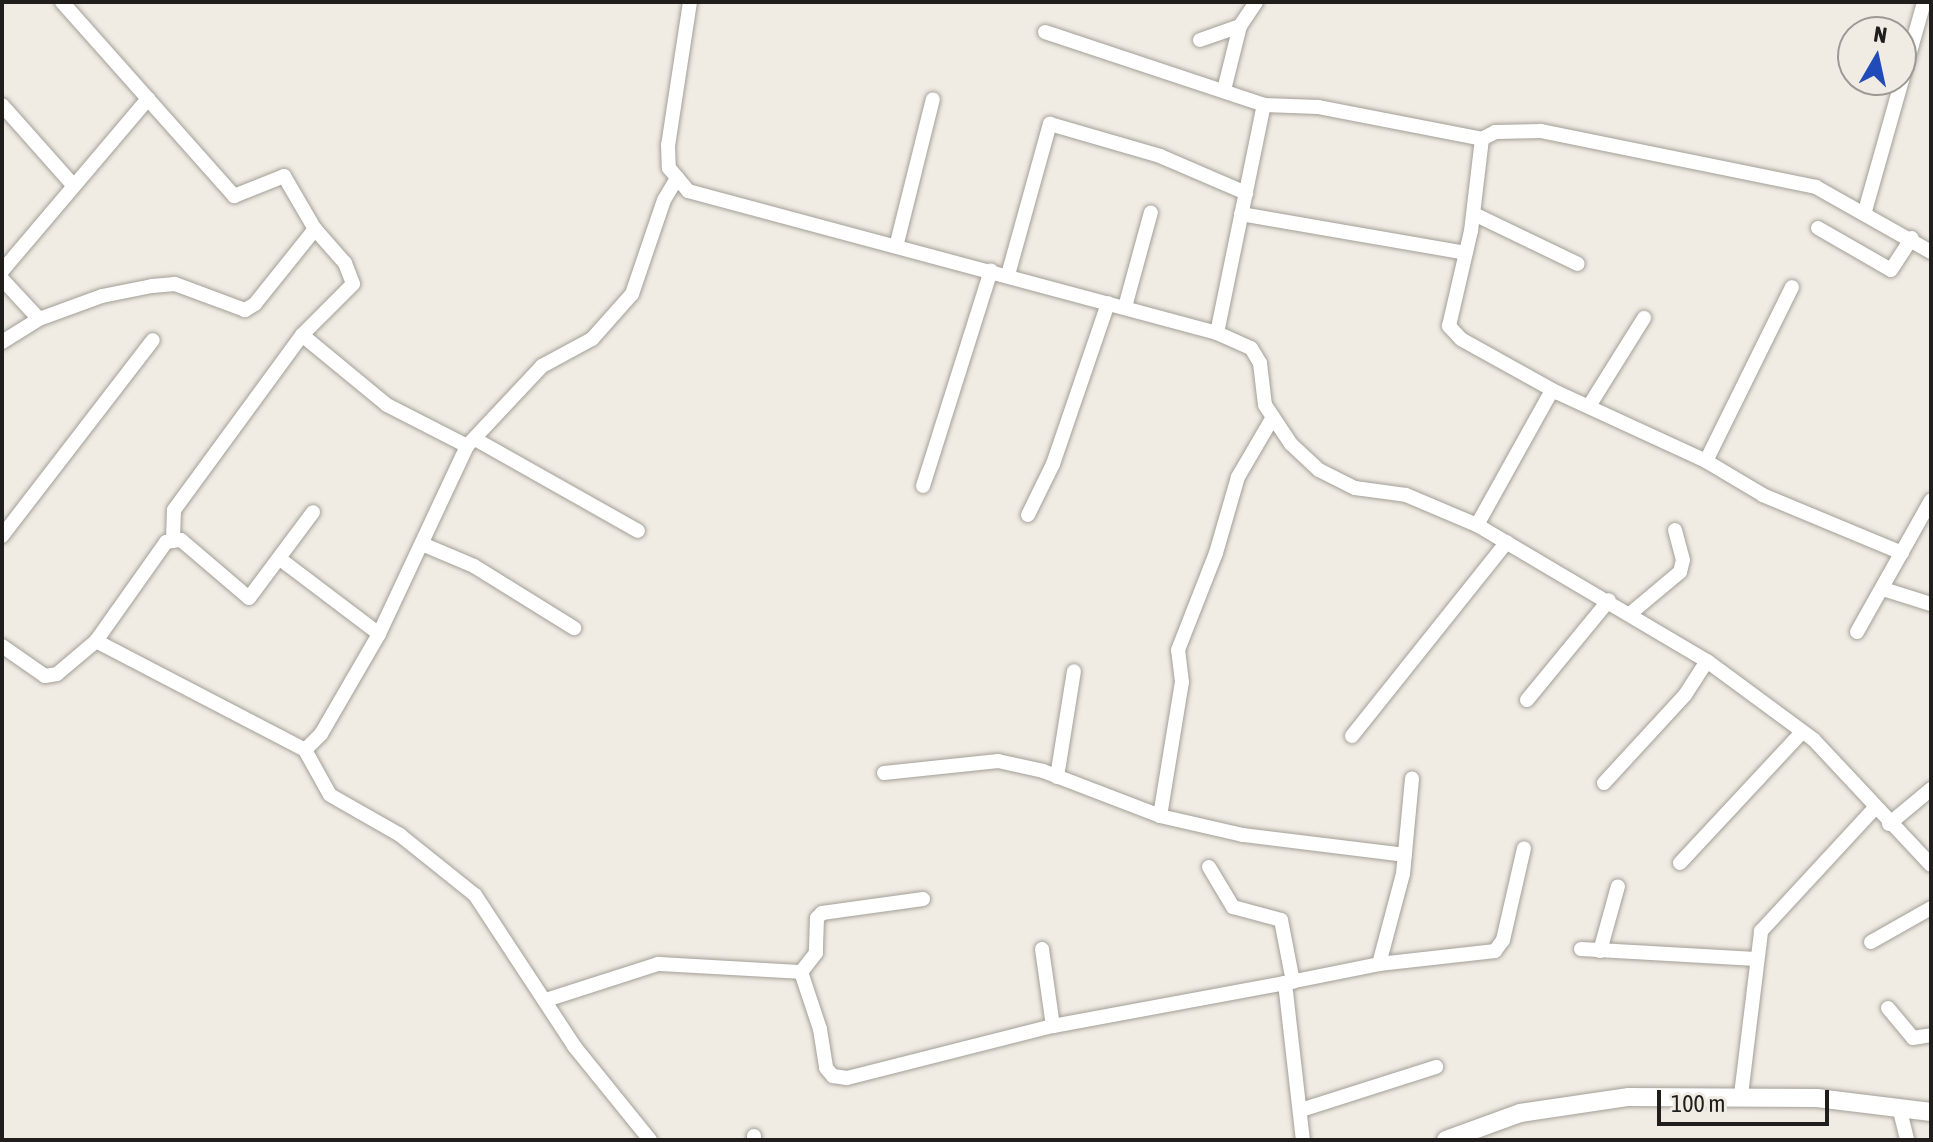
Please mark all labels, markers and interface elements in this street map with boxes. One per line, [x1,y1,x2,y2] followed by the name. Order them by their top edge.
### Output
[1837,16,1917,96] north arrow
[1872,20,1889,48] text: N
[1661,1074,1833,1124] scale bar
[1671,1090,1725,1117] text: 100 m

